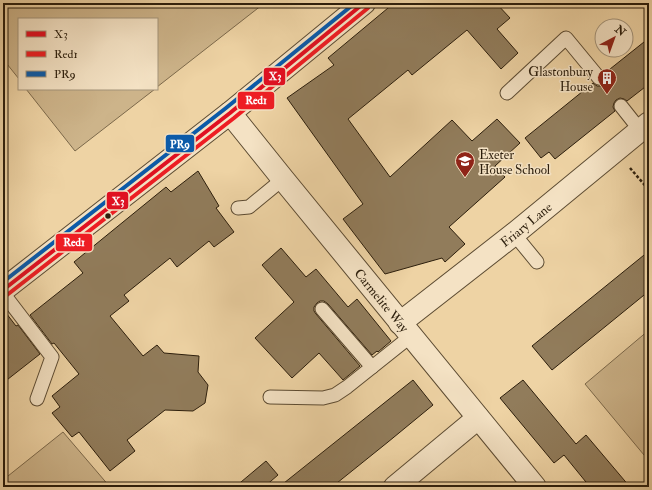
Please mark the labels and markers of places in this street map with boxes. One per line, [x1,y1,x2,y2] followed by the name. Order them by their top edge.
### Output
[528,64,594,95] place label: Glastonbury House
[596,67,618,95] building icon: Glastonbury House
[479,147,551,178] place label: Exeter House School
[454,150,476,178] school or university icon: Exeter House School
[103,211,113,221] unlabelled marker

